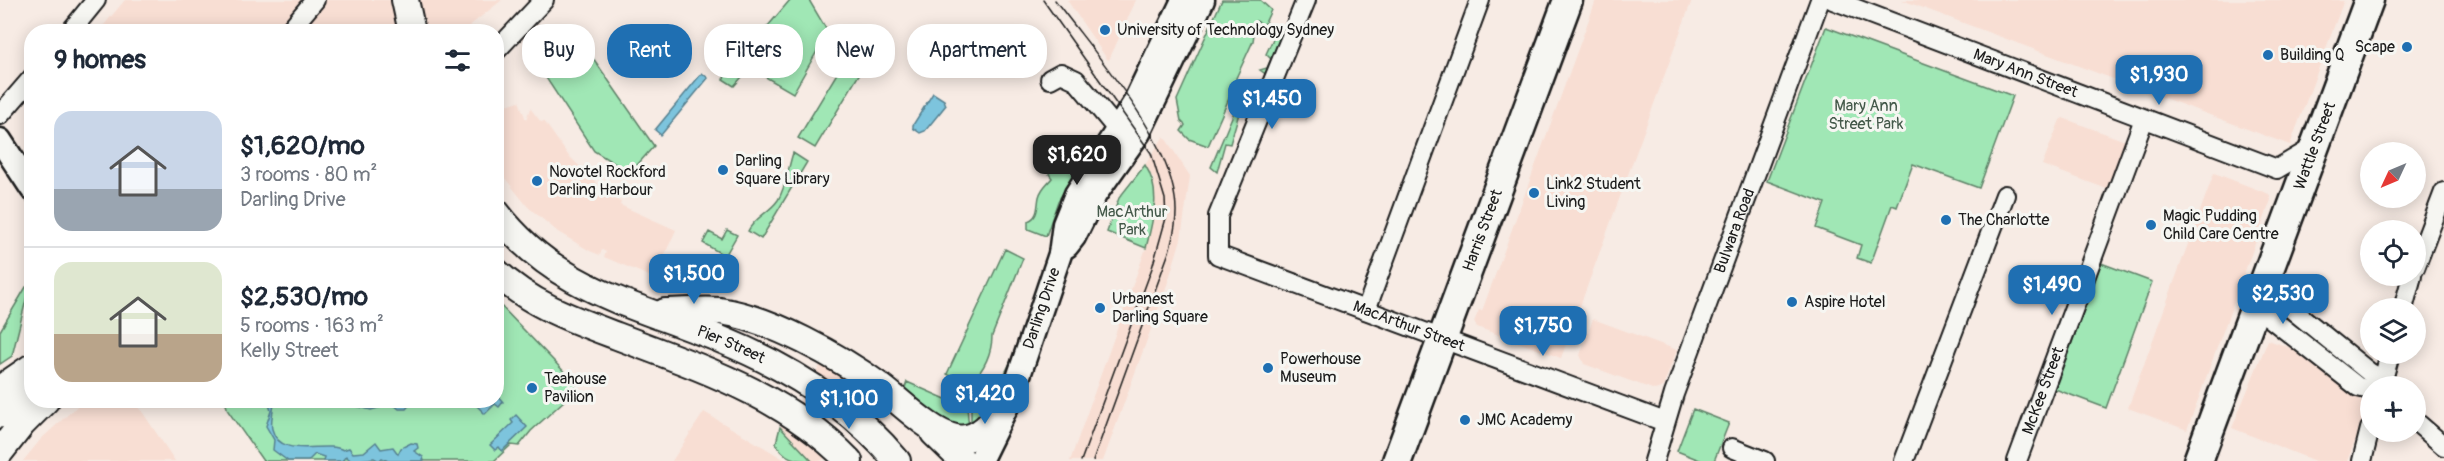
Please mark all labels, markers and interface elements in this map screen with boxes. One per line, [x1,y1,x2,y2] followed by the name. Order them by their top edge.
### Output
[1117,20,1334,40] place label: University of Technology Sydney
[1098,23,1112,37] marker: University of Technology Sydney
[522,24,595,78] chip: Buy
[607,24,692,78] chip: Rent
[704,24,803,78] chip: Filters
[815,24,895,78] chip: New
[907,24,1047,78] chip: Apartment
[2355,37,2395,57] place label: Scape
[2400,40,2414,54] marker: Scape
[54,44,146,76] text: 9 homes
[441,44,474,77] icon: filters
[1970,44,2081,102] street label: Mary Ann Street
[2280,45,2345,65] place label: Building Q
[2261,48,2275,62] marker: Building Q
[2110,55,2208,106] pin: $1,930
[2130,62,2188,87] text: $1,930
[1223,79,1321,130] pin: $1,450
[1242,86,1302,111] text: $1,450
[1829,96,1904,134] park label: Mary Ann Street Park
[2289,99,2340,193] street label: Wattle Street
[240,130,365,162] text: $1,620/mo
[102,135,174,207] icon: home
[1028,135,1126,186] pin: $1,620
[1047,142,1107,167] text: $1,620
[2360,142,2426,208] north arrow
[2360,142,2426,442] map controls
[735,151,830,189] place label: Darling Square Library
[240,162,377,187] text: 3 rooms · 80 m²
[549,162,666,200] place label: Novotel Rockford Darling Harbour
[716,163,730,177] marker: Darling Square Library
[530,174,544,188] marker: Novotel Rockford Darling Harbour
[1546,174,1641,212] place label: Link2 Student Living
[1458,186,1507,274] street label: Harris Street
[1527,186,1541,200] marker: Link2 Student Living
[1710,186,1759,276] street label: Bulwara Road
[240,187,346,212] text: Darling Drive
[1097,202,1168,240] park label: MacArthur Park
[2163,206,2279,244] place label: Magic Pudding Child Care Centre
[1958,210,2050,230] place label: The Charlotte
[1939,213,1953,227] marker: The Charlotte
[2144,218,2158,232] marker: Magic Pudding Child Care Centre
[2360,220,2426,286] button: locate
[645,254,743,305] pin: $1,500
[663,261,725,286] text: $1,500
[1019,265,1065,352] street label: Darling Drive
[2003,265,2101,316] pin: $1,490
[2022,272,2082,297] text: $1,490
[2234,274,2332,325] pin: $2,530
[240,281,368,313] text: $2,530/mo
[2252,281,2314,306] text: $2,530
[102,286,174,358] icon: home
[1112,289,1208,327] place label: Urbanest Darling Square
[1804,292,1886,312] place label: Aspire Hotel
[1785,295,1799,309] marker: Aspire Hotel
[1350,296,1468,356] street label: MacArthur Street
[2360,298,2426,364] button: layers
[1093,301,1107,315] marker: Urbanest Darling Square
[1494,306,1592,357] pin: $1,750
[240,313,384,338] text: 5 rooms · 163 m²
[1514,313,1572,338] text: $1,750
[694,321,769,368] street label: Pier Street
[240,338,339,363] text: Kelly Street
[2018,344,2069,437] street label: McKee Street
[1280,349,1361,387] place label: Powerhouse Museum
[1261,361,1275,375] marker: Powerhouse Museum
[544,369,607,407] place label: Teahouse Pavilion
[936,374,1034,425] pin: $1,420
[2360,376,2426,442] button: +
[800,379,898,430] pin: $1,100
[525,381,539,395] marker: Teahouse Pavilion
[955,381,1015,406] text: $1,420
[820,386,878,411] text: $1,100
[1477,410,1572,430] place label: JMC Academy
[1458,413,1472,427] marker: JMC Academy

